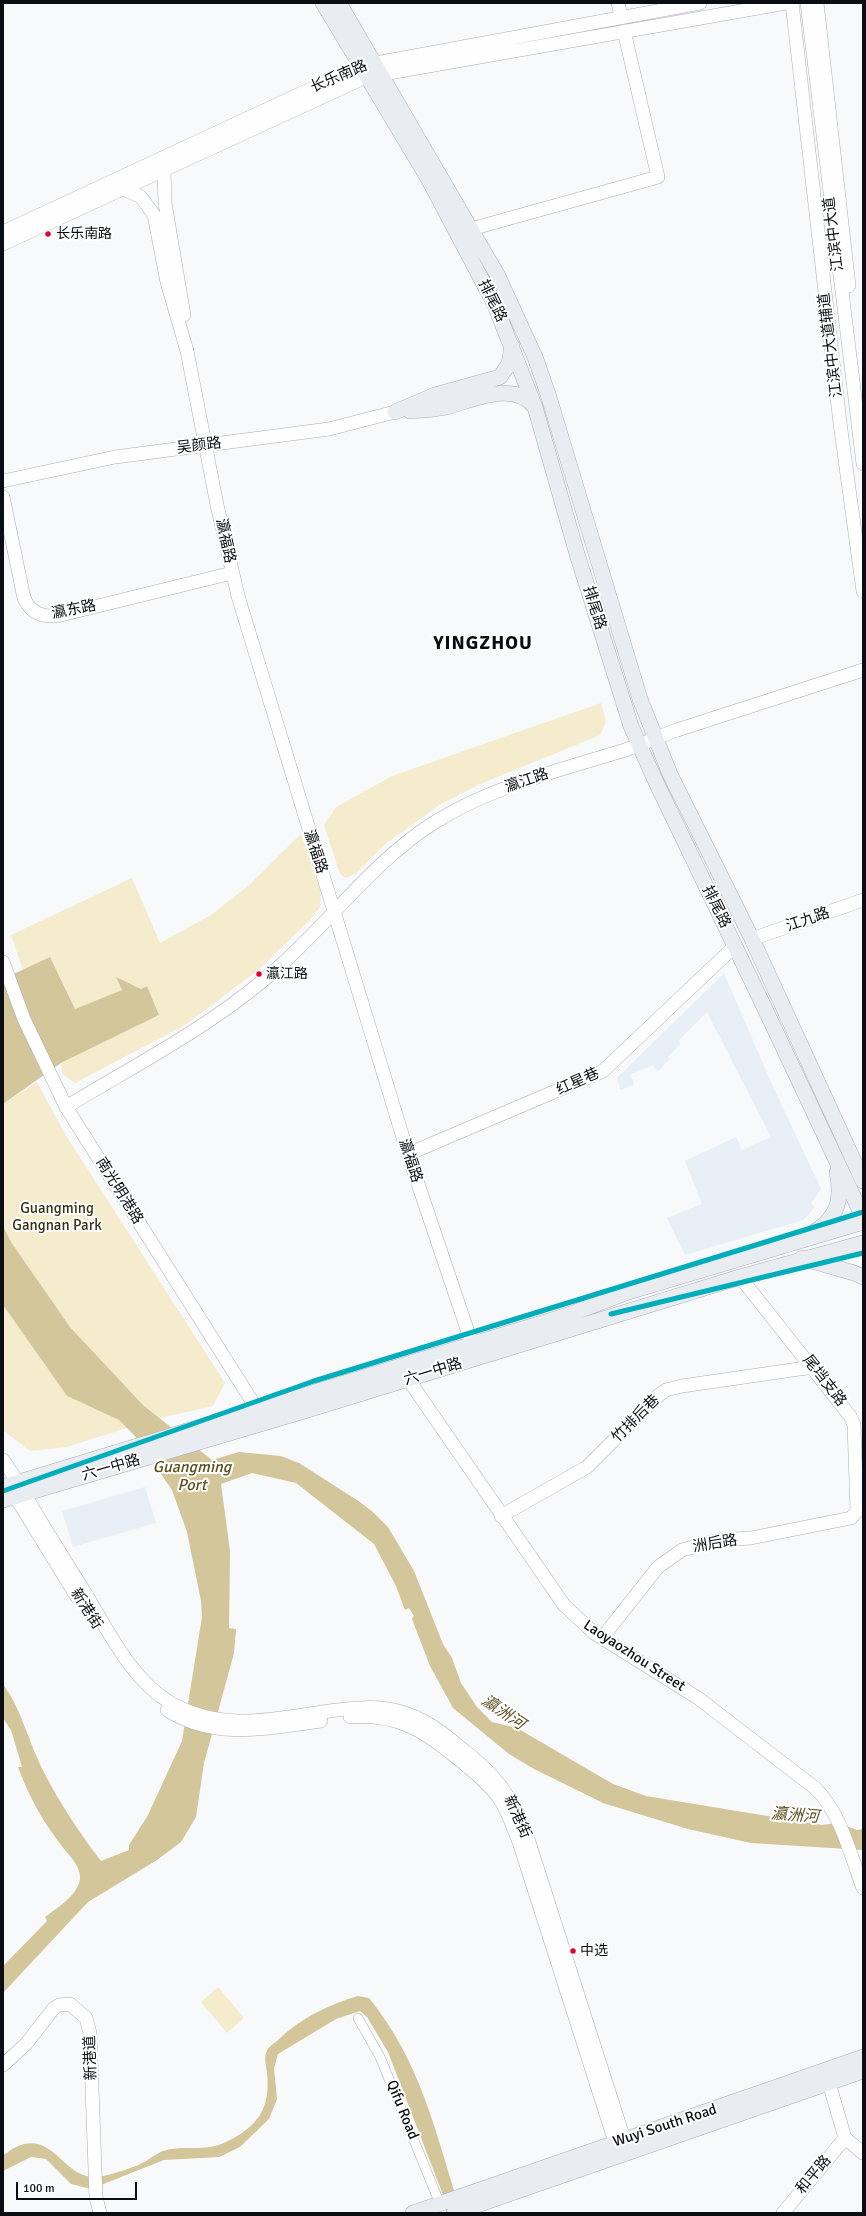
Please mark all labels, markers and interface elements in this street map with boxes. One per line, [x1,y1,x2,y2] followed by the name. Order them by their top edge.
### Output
[308,57,370,97] street label: 长乐南路
[820,196,848,272] street label: 江滨中大道
[56,226,112,242] place label: 长乐南路
[43,229,53,239] marker: 长乐南路
[474,277,510,325] street label: 排尾路
[816,292,846,398] street label: 江滨中大道辅道
[176,434,222,458] street label: 吴颜路
[212,517,238,565] street label: 瀛福路
[579,584,609,632] street label: 排尾路
[50,597,98,623] street label: 瀛东路
[433,633,533,655] district label: YINGZHOU
[503,765,551,797] street label: 瀛江路
[299,828,331,876] street label: 瀛福路
[698,883,734,931] street label: 排尾路
[784,904,832,936] street label: 江九路
[266,966,308,982] place label: 瀛江路
[254,969,264,979] marker: 瀛江路
[554,1065,602,1099] street label: 红星巷
[394,1137,426,1185] street label: 瀛福路
[91,1154,147,1228] street label: 南光明港路
[12,1200,102,1235] park label: Guangming Gangnan Park
[798,1352,850,1410] street label: 尾垱支路
[402,1355,464,1389] street label: 六一中路
[608,1391,664,1447] street label: 竹排后巷
[80,1451,142,1485] street label: 六一中路
[153,1458,231,1496] water label: Guangming Port
[691,1532,739,1556] street label: 洲后路
[66,1585,106,1633] street label: 新港街
[580,1616,688,1696] street label: Laoyaozhou Street
[478,1692,528,1734] water label: 瀛洲河
[500,1793,534,1841] street label: 新港街
[770,1805,820,1827] water label: 瀛洲河
[580,1943,608,1959] place label: 中选
[568,1946,578,1956] marker: 中选
[81,2035,101,2081] street label: 新港道
[382,2078,422,2142] street label: Qifu Road
[611,2101,719,2151] street label: Wuyi South Road
[793,2152,835,2198] street label: 和平路
[18,2174,139,2200] scale bar
[23,2181,55,2196] text: 100 m

